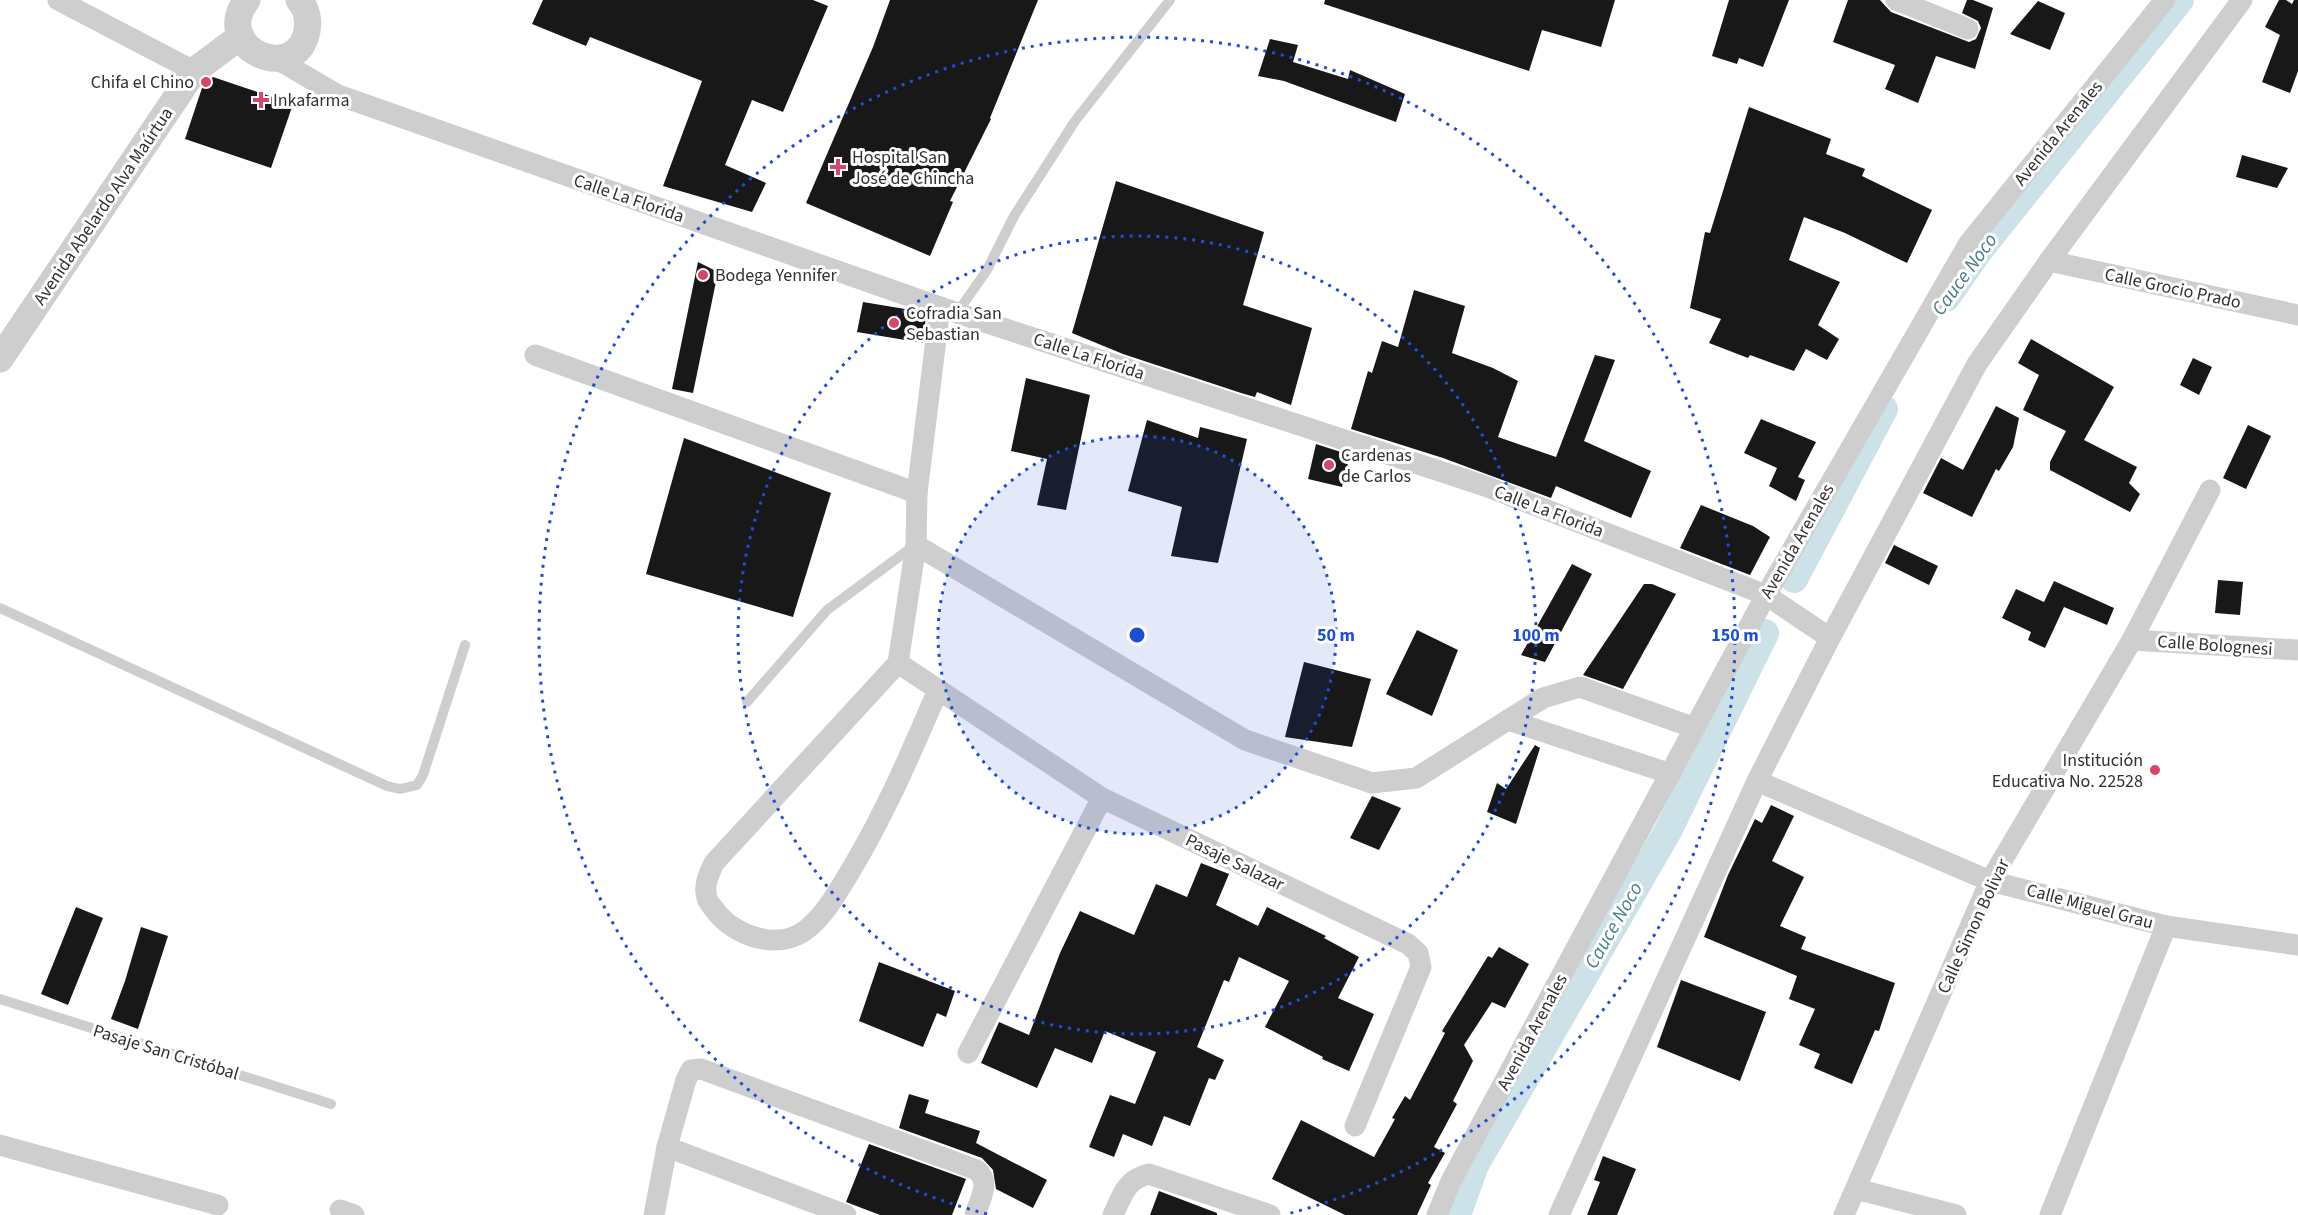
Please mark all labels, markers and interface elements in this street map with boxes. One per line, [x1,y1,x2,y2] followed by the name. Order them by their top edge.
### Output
[91,70,194,95] place label: Chifa el Chino
[199,75,213,89] marker: Chifa el Chino
[2008,75,2109,191] street label: Avenida Arenales
[273,88,350,113] place label: Inkafarma
[254,93,268,107] marker: Inkafarma
[28,102,179,310] street label: Avenida Abelardo Alva Maúrtua
[852,145,974,191] place label: Hospital San José de Chincha
[829,158,847,176] marker: Hospital San José de Chincha
[570,168,687,229] street label: Calle La Florida
[1925,228,2004,322] water label: Cauce Noco
[2102,262,2243,315] street label: Calle Grocio Prado
[715,263,837,288] place label: Bodega Yennifer
[696,268,710,282] marker: Bodega Yennifer
[906,301,1002,347] place label: Cofradia San Sebastian
[887,316,901,330] marker: Cofradia San Sebastian
[1030,327,1148,386] street label: Calle La Florida
[1341,443,1412,489] place label: Cardenas de Carlos
[1322,458,1336,472] marker: Cardenas de Carlos
[1490,479,1607,544] street label: Calle La Florida
[1754,479,1840,603] street label: Avenida Arenales
[1317,623,1355,648] text: 50 m
[1512,623,1560,648] text: 100 m
[1711,623,1759,648] text: 150 m
[1127,625,1147,645] centre of rings
[2156,629,2273,662] street label: Calle Bolognesi
[1992,748,2143,794] place label: Institución Educativa No. 22528
[2148,763,2162,777] marker: Institución Educativa No. 22528
[1181,828,1289,897] street label: Pasaje Salazar
[1931,854,2016,998] street label: Calle Simon Bolivar
[1578,877,1650,974] water label: Cauce Noco
[2024,878,2156,935] street label: Calle Miguel Grau
[1491,970,1574,1095] street label: Avenida Arenales
[90,1018,242,1087] street label: Pasaje San Cristóbal

